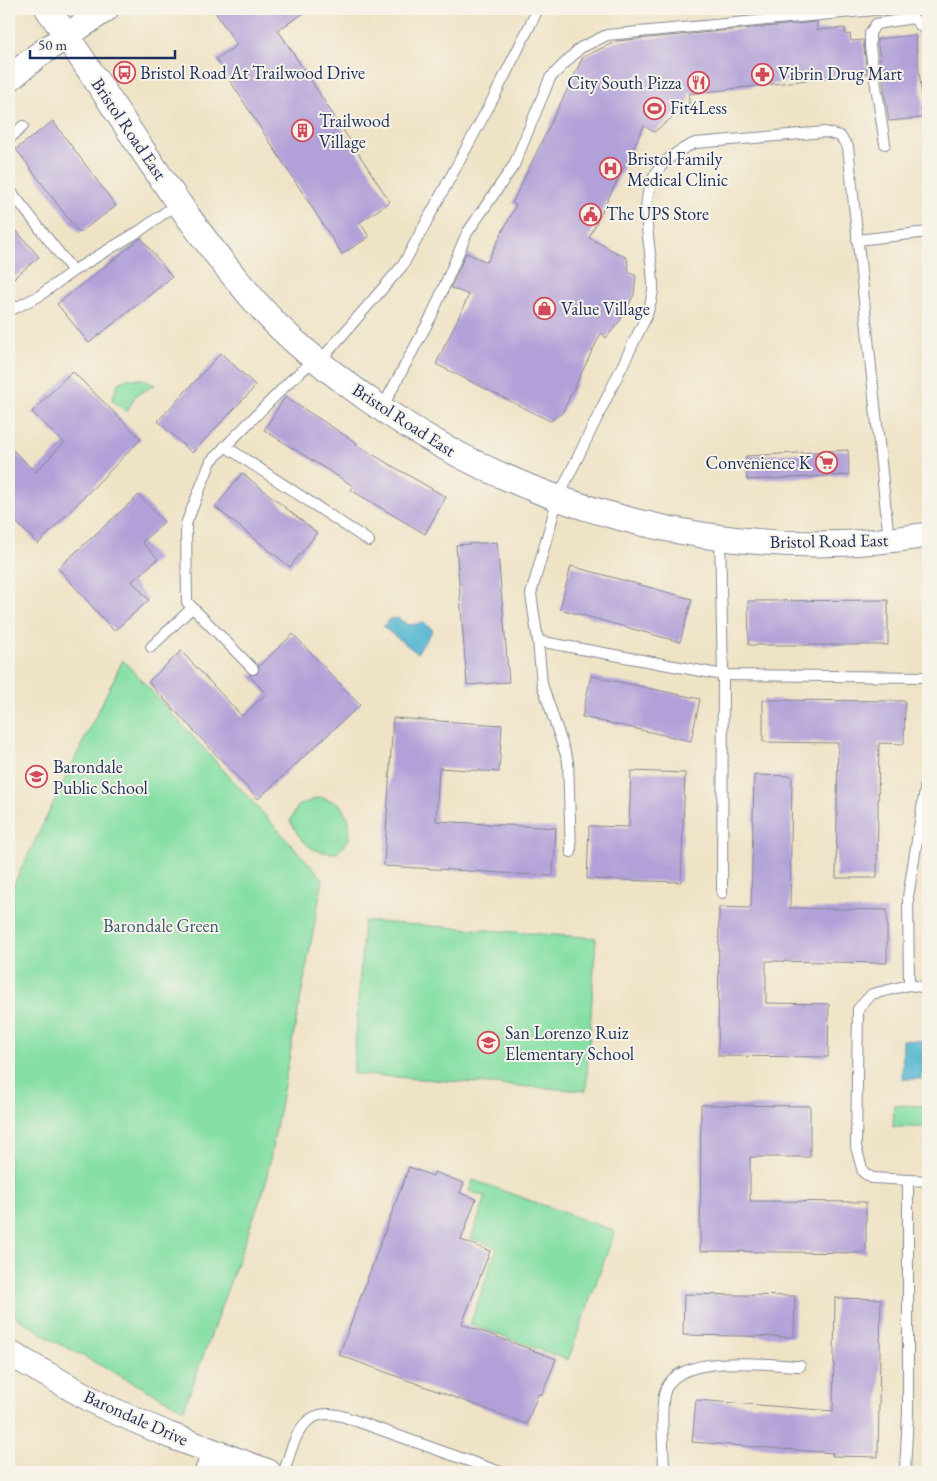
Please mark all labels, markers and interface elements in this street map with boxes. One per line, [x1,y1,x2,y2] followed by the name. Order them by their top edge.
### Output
[30,28,175,60] scale bar
[38,35,67,54] text: 50 m
[112,61,136,85] bus stop icon: Bristol Road At Trailwood Drive
[140,61,365,84] place label: Bristol Road At Trailwood Drive
[750,62,774,86] pharmacy icon: Vibrin Drug Mart
[778,62,902,85] place label: Vibrin Drug Mart
[567,71,683,94] place label: City South Pizza
[686,71,710,95] restaurant icon: City South Pizza
[87,73,172,185] street label: Bristol Road East
[642,96,666,120] sports icon: Fit4Less
[670,96,727,119] place label: Fit4Less
[319,109,391,153] place label: Trailwood Village
[291,119,315,143] building icon: Trailwood Village
[627,147,728,191] place label: Bristol Family Medical Clinic
[599,157,623,181] hospital icon: Bristol Family Medical Clinic
[578,202,602,226] public building icon: The UPS Store
[606,202,709,225] place label: The UPS Store
[533,297,557,321] shop icon: Value Village
[561,297,650,320] place label: Value Village
[348,378,461,462] street label: Bristol Road East
[706,451,812,474] place label: Convenience K
[815,451,839,475] supermarket icon: Convenience K
[769,528,889,553] street label: Bristol Road East
[53,755,148,799] place label: Barondale Public School
[25,765,49,789] school or university icon: Barondale Public School
[103,914,219,937] park label: Barondale Green
[505,1021,634,1065] place label: San Lorenzo Ruiz Elementary School
[477,1031,501,1055] school or university icon: San Lorenzo Ruiz Elementary School
[80,1384,192,1451] street label: Barondale Drive

